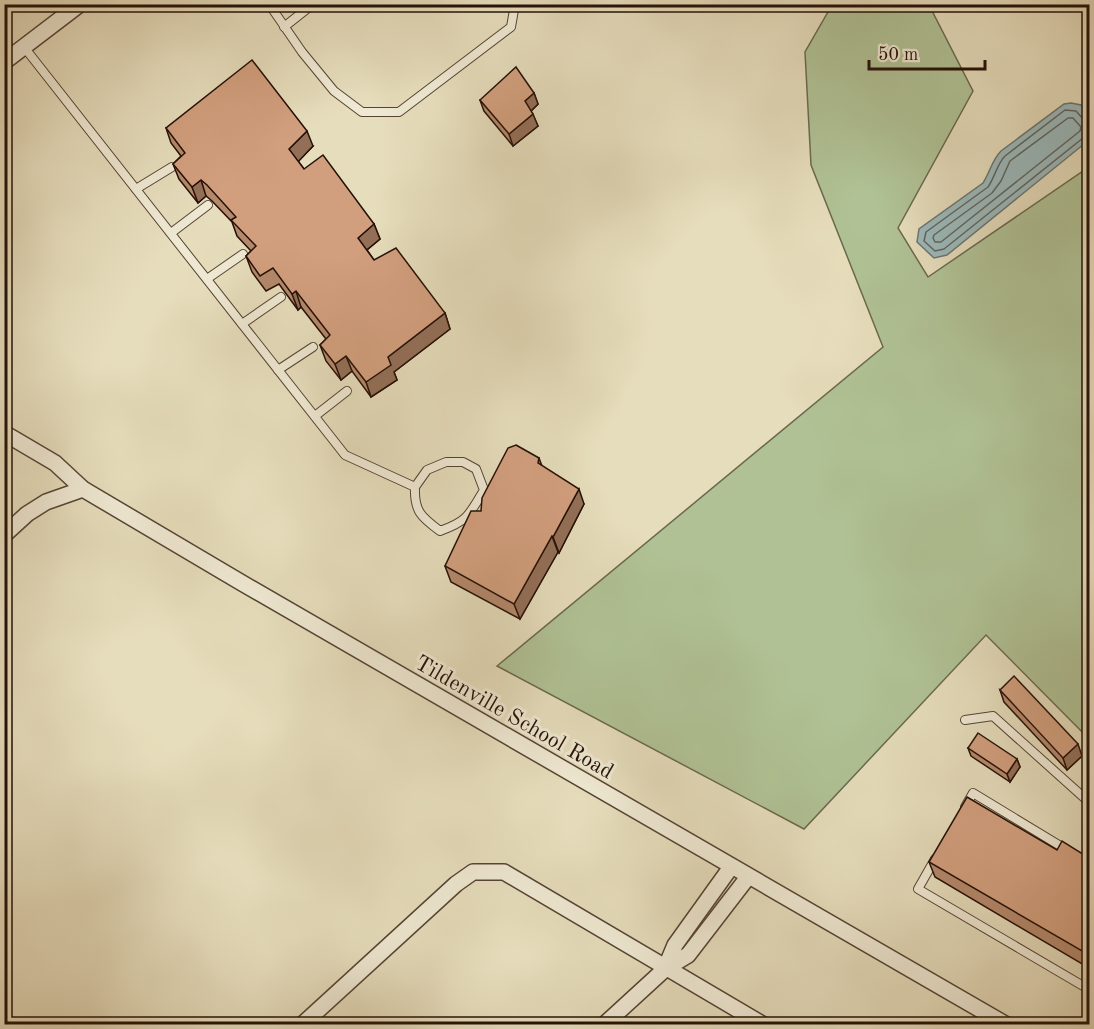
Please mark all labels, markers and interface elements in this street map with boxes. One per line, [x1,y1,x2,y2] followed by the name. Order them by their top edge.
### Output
[869,33,984,71] scale bar
[878,46,918,64] text: 50 m
[411,652,617,784] street label: Tildenville School Road

